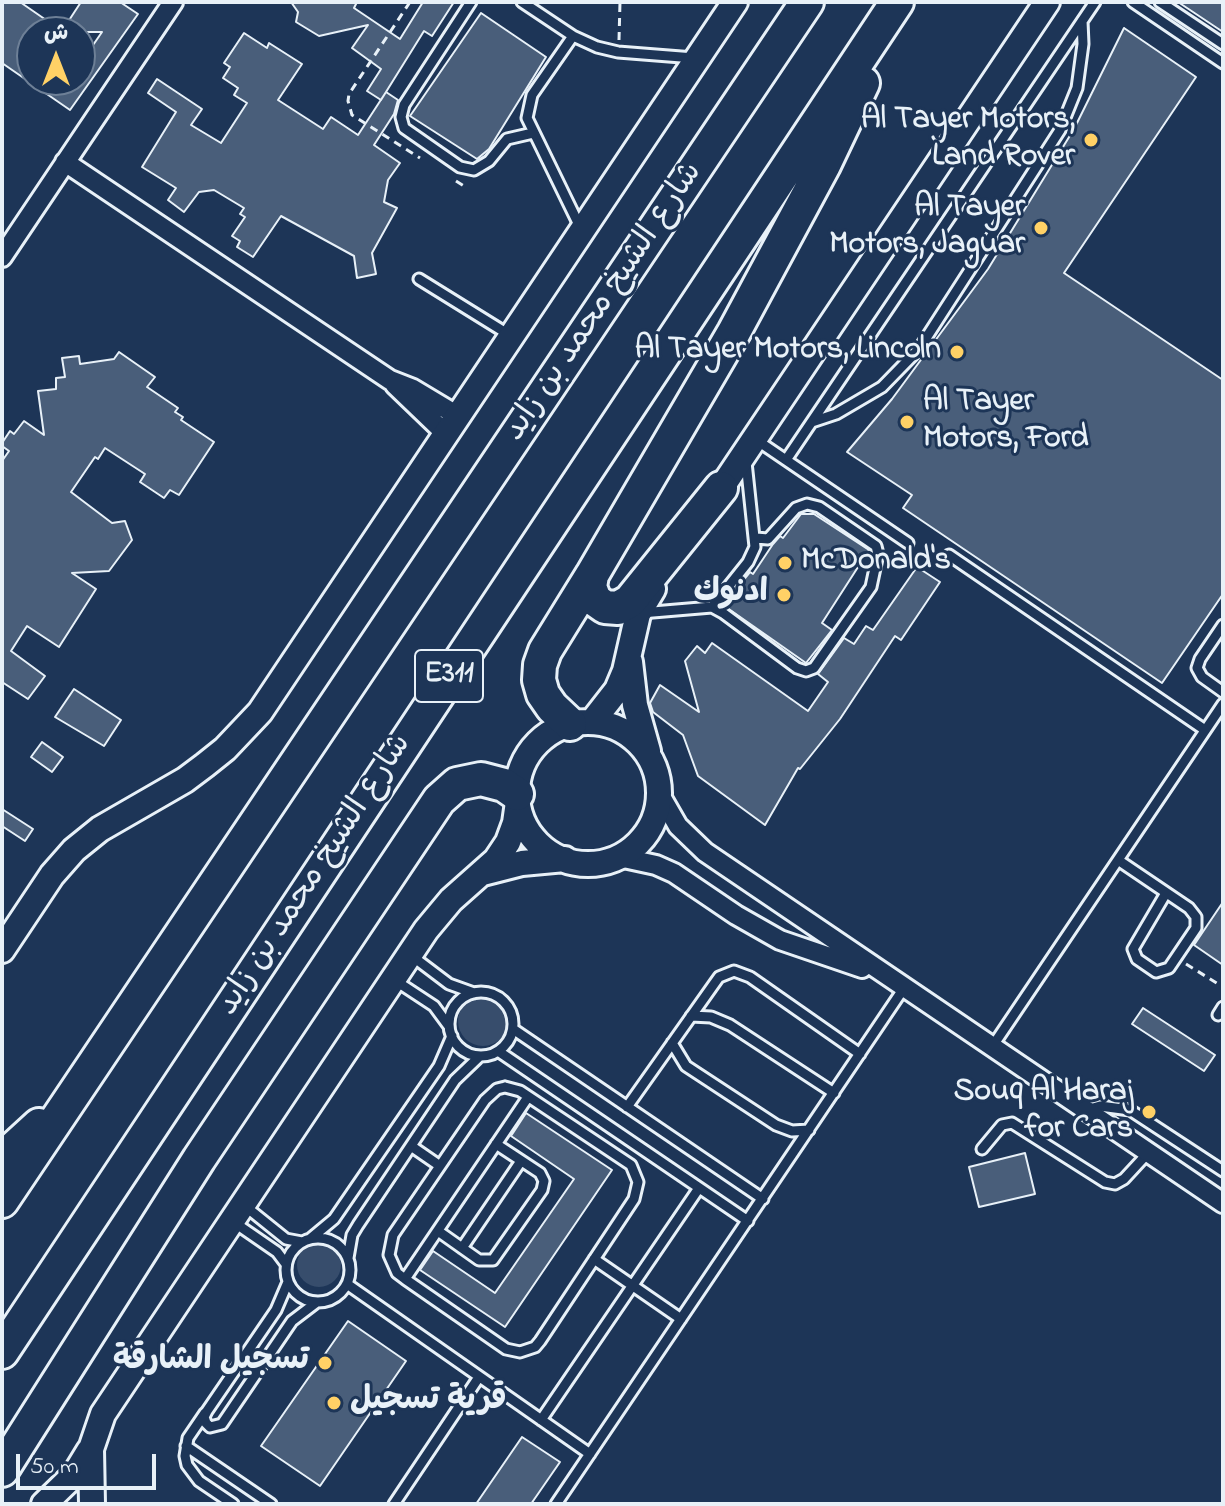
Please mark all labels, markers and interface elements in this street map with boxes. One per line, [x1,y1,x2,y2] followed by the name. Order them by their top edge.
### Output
[16,16,96,96] north arrow
[44,18,68,50] text: ش
[861,103,1075,178] place label: Al Tayer Motors, Land Rover
[1082,131,1100,149] marker: Al Tayer Motors, Land Rover
[497,156,713,450] street label: شارع الشيخ محمد بن زايد
[829,191,1025,266] place label: Al Tayer Motors, Jaguar
[1032,219,1050,237] marker: Al Tayer Motors, Jaguar
[635,333,941,371] place label: Al Tayer Motors, Lincoln
[948,343,966,361] marker: Al Tayer Motors, Lincoln
[923,385,1089,460] place label: Al Tayer Motors, Ford
[898,413,916,431] marker: Al Tayer Motors, Ford
[801,544,951,582] place label: McDonald's
[776,554,794,572] marker: McDonald's
[694,576,768,614] place label: ادنوك
[775,586,793,604] marker: ادنوك
[415,650,483,702] road number: E311
[210,728,422,1024] street label: شارع الشيخ محمد بن زايد
[954,1075,1133,1150] place label: Souq Al Haraj for Cars
[1140,1103,1158,1121] marker: Souq Al Haraj for Cars
[113,1344,309,1382] place label: تسجيل الشارقة
[316,1354,334,1372] marker: تسجيل الشارقة
[350,1384,507,1422] place label: قرية تسجيل
[325,1394,343,1412] marker: قرية تسجيل
[20,1438,160,1488] scale bar
[30,1450,79,1485] text: 50 m

